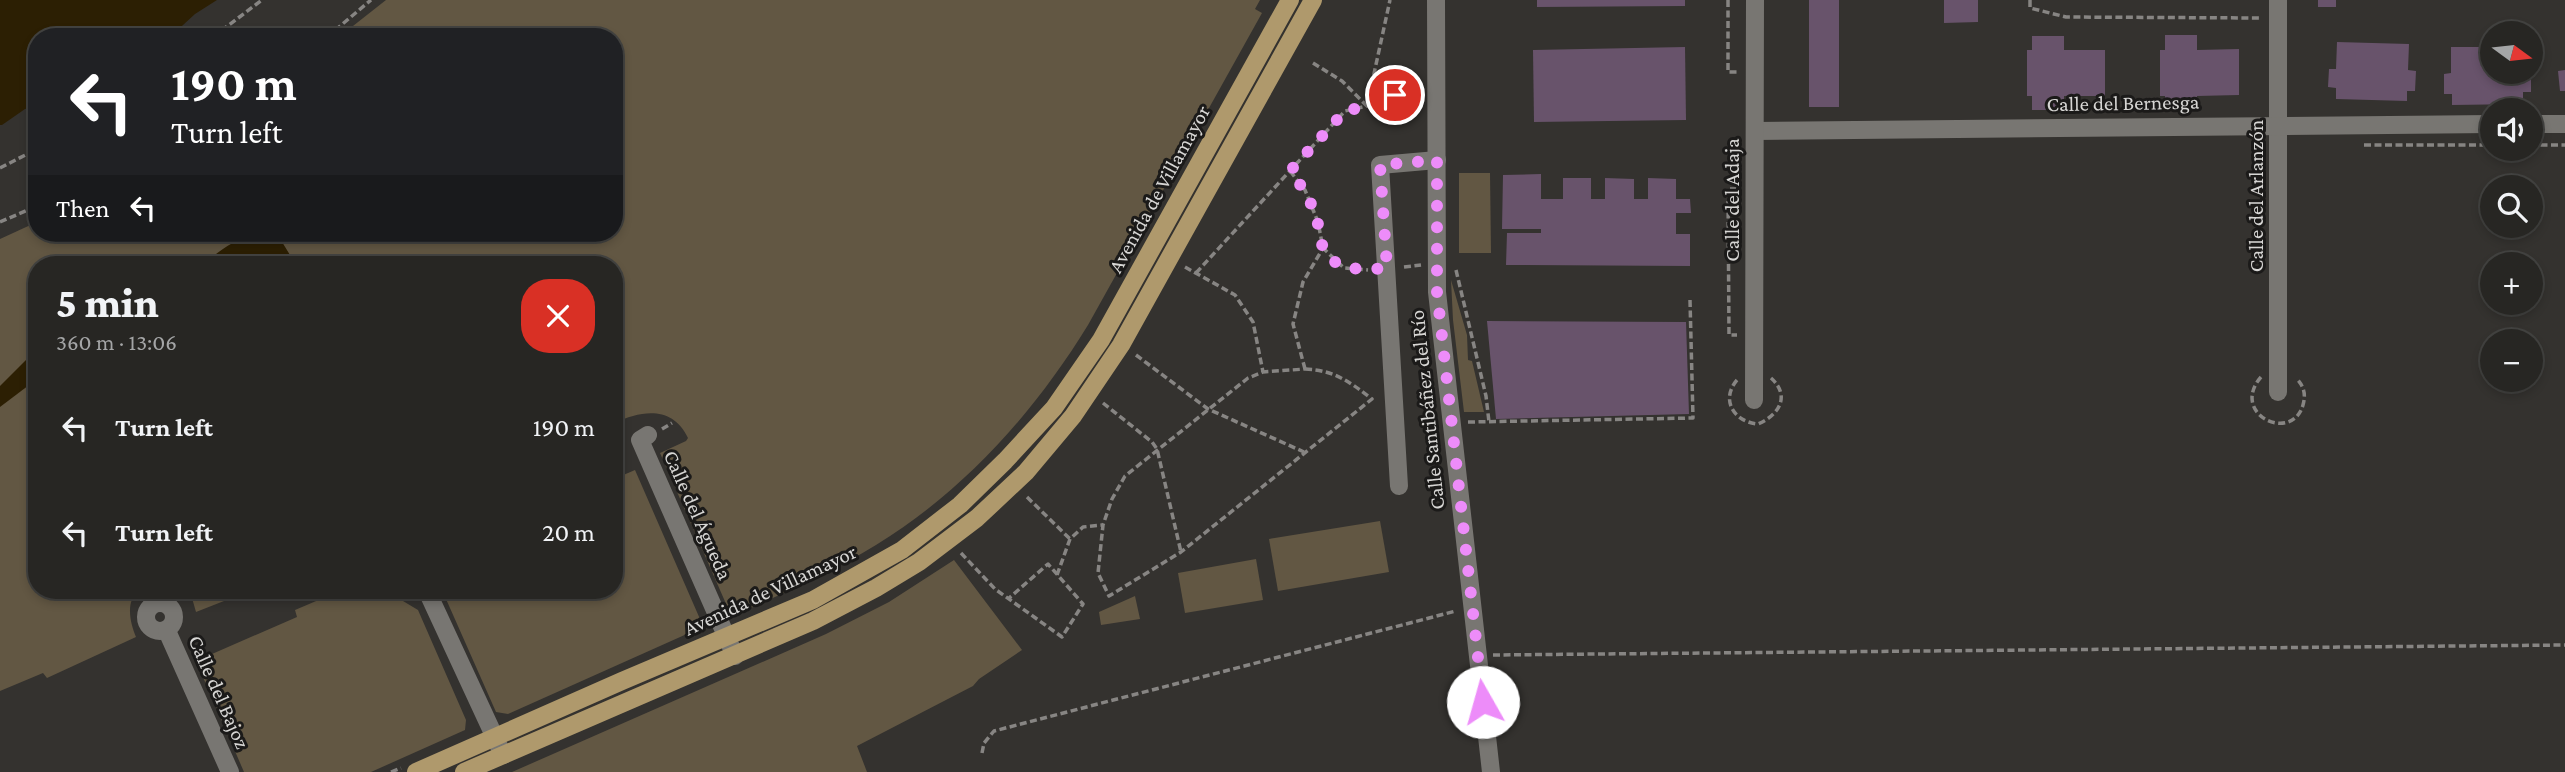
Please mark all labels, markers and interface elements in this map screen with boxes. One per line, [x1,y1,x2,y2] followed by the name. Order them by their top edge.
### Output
[2480,21,2543,84] north arrow
[2480,21,2543,392] map controls
[56,56,147,147] icon: left
[171,56,297,111] text: 190 m
[1365,65,1425,125] pin
[1376,76,1414,114] icon: arrive
[2046,90,2200,116] street label: Calle del Bernesga
[2480,98,2543,161] button: sound
[1103,101,1215,277] street label: Avenida de Villamayor
[171,114,282,150] text: Turn left
[2244,120,2268,272] street label: Calle del Arlanzón
[1720,138,1744,262] street label: Calle del Adaja
[2480,175,2543,238] button: search
[124,189,162,227] icon: left
[56,194,110,223] text: Then
[2480,252,2543,315] button: +
[56,279,159,326] text: 5 min
[521,279,595,353] button: close
[1405,309,1449,511] street label: Calle Santibáñez del Río
[56,329,177,355] text: 360 m · 13:06
[2480,329,2543,392] button: −
[56,409,94,447] icon: left
[115,413,213,442] text: Turn left
[533,413,595,442] text: 190 m
[659,447,737,584] street label: Calle del Águeda
[56,514,94,552] icon: left
[115,518,213,547] text: Turn left
[542,518,595,547] text: 20 m
[680,539,861,641] street label: Avenida de Villamayor
[183,632,255,752] street label: Calle del Bajoz
[1446,665,1520,739] position arrow

